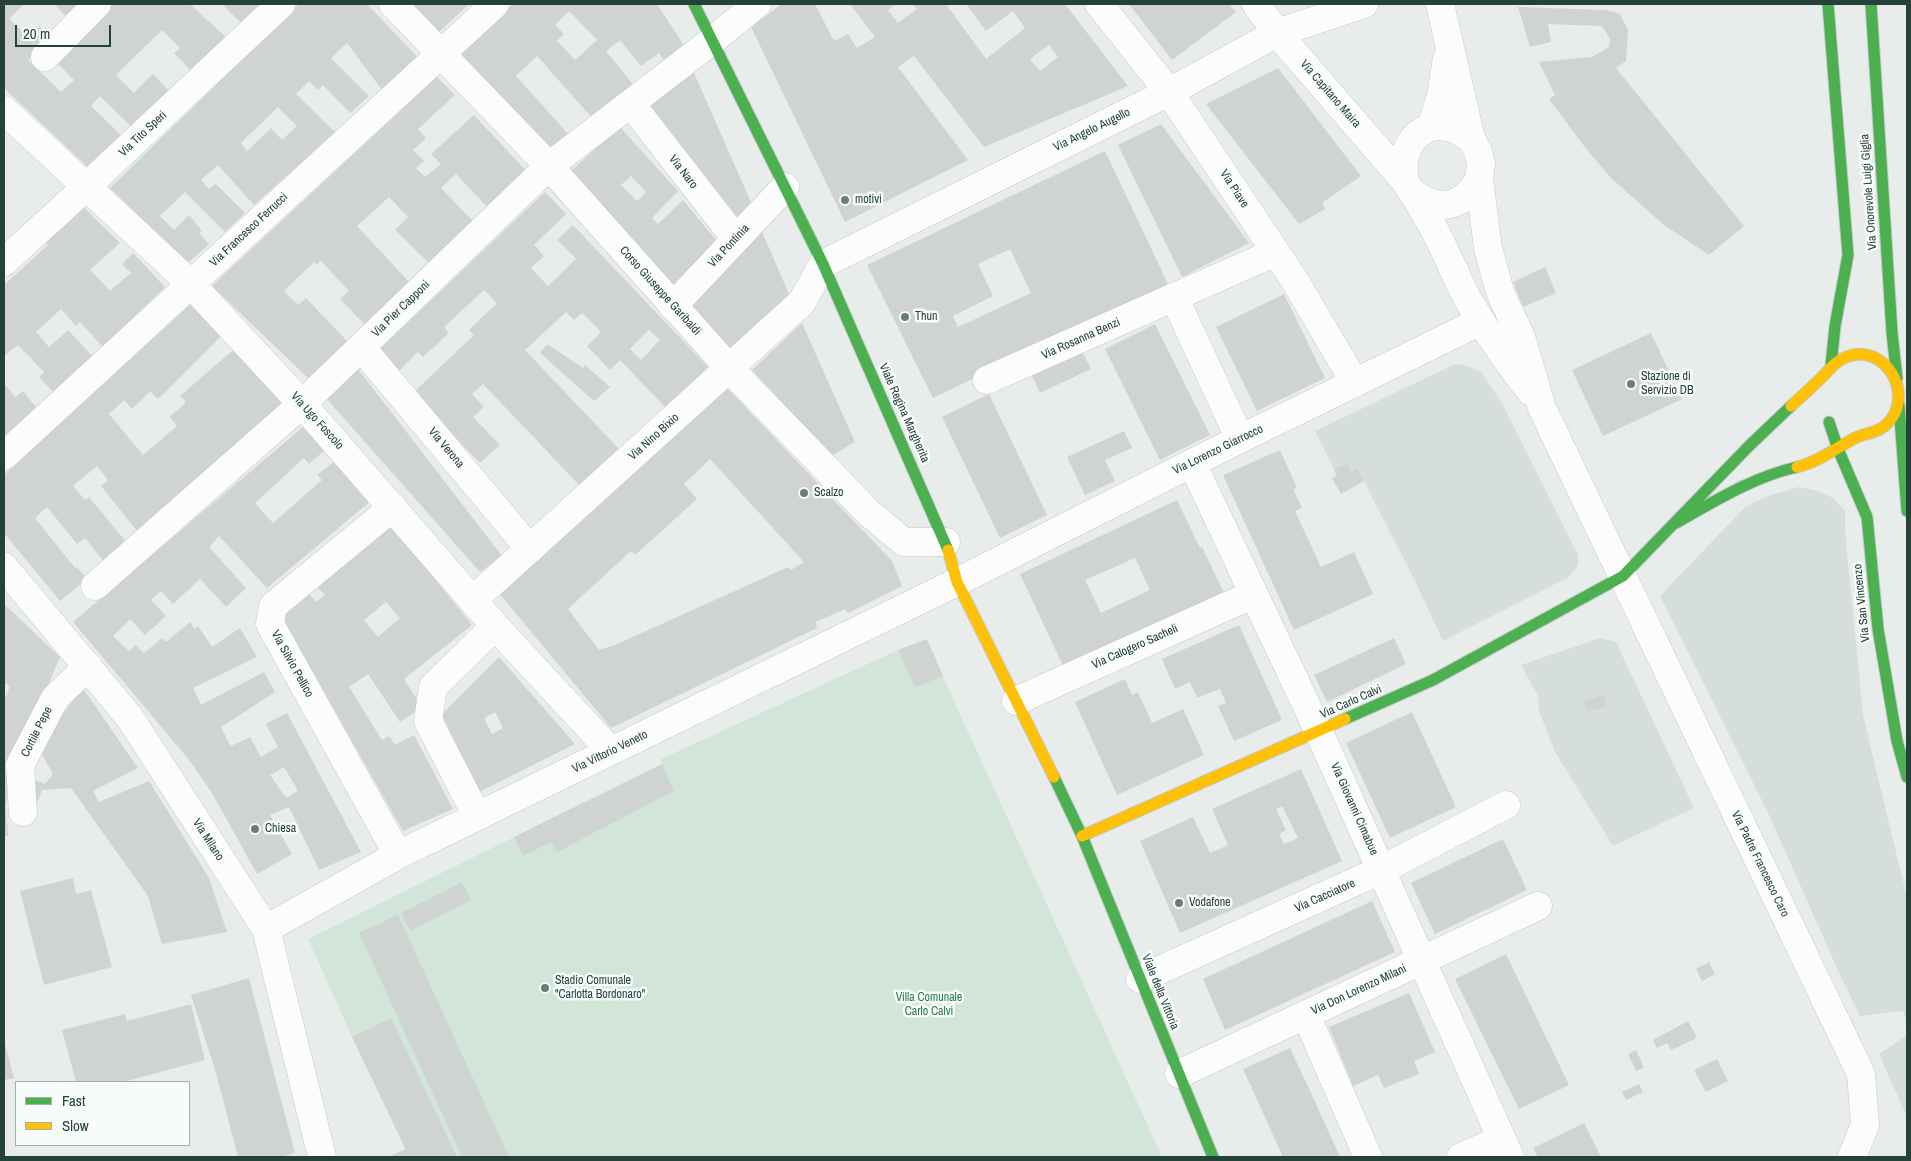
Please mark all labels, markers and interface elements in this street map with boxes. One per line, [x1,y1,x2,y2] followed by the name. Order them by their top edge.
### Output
[18,15,114,47] scale bar
[23,23,50,44] text: 20 m
[1297,57,1363,131] street label: Via Capitano Maira
[1051,105,1133,155] street label: Via Angelo Augello
[116,108,170,160] street label: Via Tito Speri
[1858,133,1880,251] street label: Via Onorevole Luigi Giglia
[665,152,701,192] street label: Via Naro
[1216,167,1252,211] street label: Via Piave
[207,190,291,270] street label: Via Francesco Ferrucci
[855,193,882,207] place label: motivi
[839,194,851,206] marker: motivi
[705,221,753,271] street label: Via Pontinia
[616,244,704,338] street label: Corso Giuseppe Garibaldi
[369,278,433,340] street label: Via Pier Capponi
[915,310,937,324] place label: Thun
[899,311,911,323] marker: Thun
[1039,315,1123,363] street label: Via Rosanna Benzi
[876,361,932,465] street label: Viale Regina Margherita
[1641,370,1693,398] place label: Stazione di Servizio DB
[1625,378,1637,390] marker: Stazione di Servizio DB
[288,389,346,453] street label: Via Ugo Foscolo
[626,410,682,464] street label: Via Nino Bixio
[1170,422,1266,478] street label: Via Lorenzo Giarrocco
[425,425,467,471] street label: Via Verona
[814,486,844,500] place label: Scalzo
[798,487,810,499] marker: Scalzo
[1851,563,1873,643] street label: Via San Vincenzo
[1090,622,1180,672] street label: Via Calogero Sacheli
[268,628,316,700] street label: Via Silvio Pellico
[1318,682,1384,722] street label: Via Carlo Calvi
[18,704,56,760] street label: Cortile Pepe
[570,727,650,777] street label: Via Vittorio Veneto
[1327,760,1381,858] street label: Via Giovanni Cimabue
[1728,809,1792,919] street label: Via Padre Francesco Caro
[189,816,227,864] street label: Via Milano
[265,822,296,836] place label: Chiesa
[249,823,261,835] marker: Chiesa
[1292,876,1358,916] street label: Via Cacciatore
[1189,896,1231,910] place label: Vodafone
[1173,897,1185,909] marker: Vodafone
[1138,952,1182,1032] street label: Viale della Vittoria
[1309,962,1409,1018] street label: Via Don Lorenzo Milani
[555,974,645,1002] place label: Stadio Comunale "Carlotta Bordonaro"
[539,982,551,994] marker: Stadio Comunale "Carlotta Bordonaro"
[896,991,962,1019] park label: Villa Comunale Carlo Calvi
[15,1081,190,1146] legend
[62,1090,85,1111] text: Fast
[62,1115,89,1136] text: Slow

